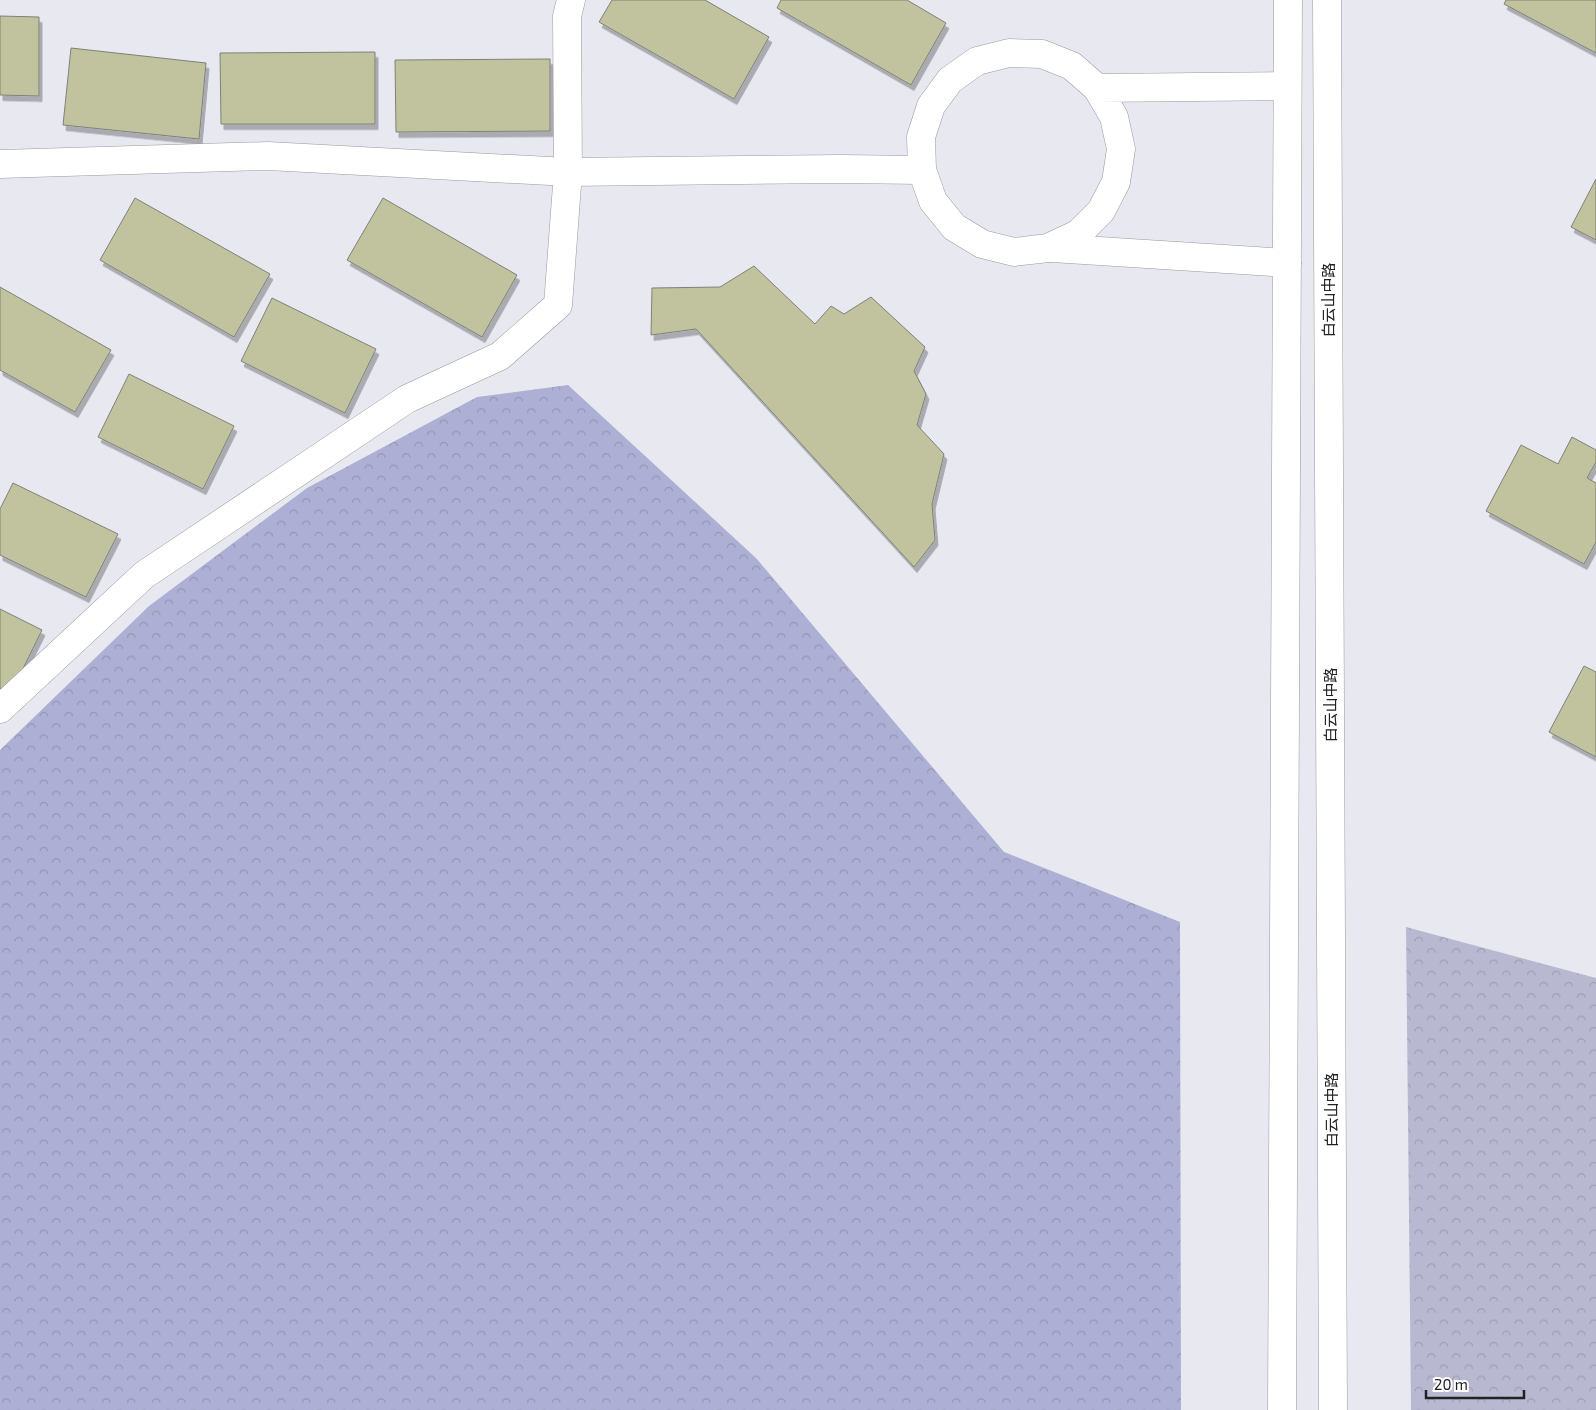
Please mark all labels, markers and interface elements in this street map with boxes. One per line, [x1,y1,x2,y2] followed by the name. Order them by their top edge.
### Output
[1319,262,1337,338] street label: 白云山中路
[1321,667,1339,743] street label: 白云山中路
[1322,1072,1340,1148] street label: 白云山中路
[1426,1368,1524,1400] scale bar
[1434,1375,1468,1393] text: 20 m

